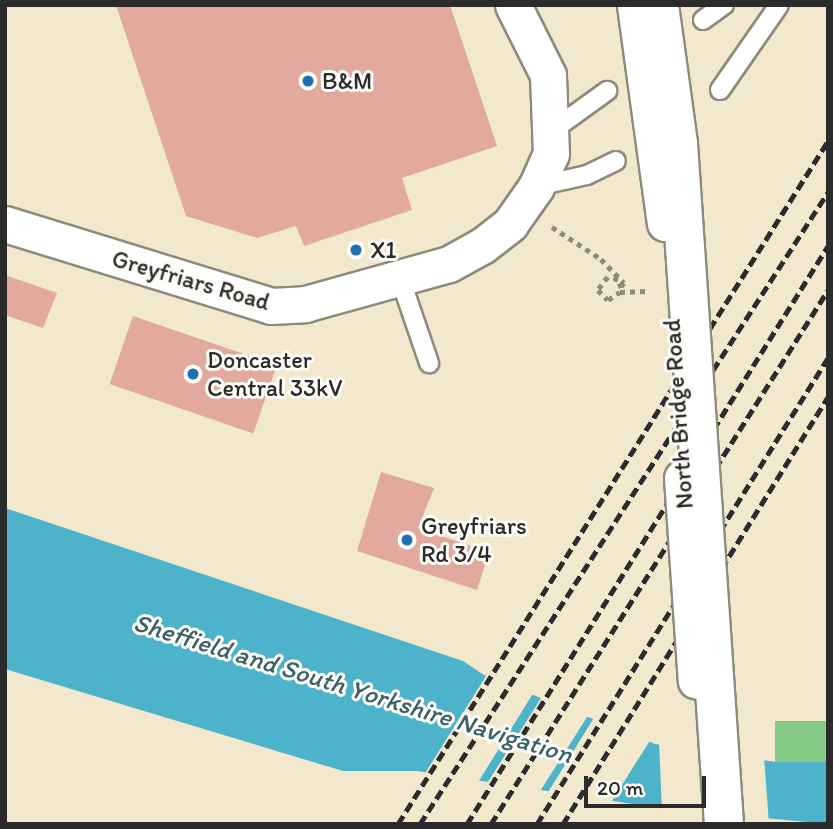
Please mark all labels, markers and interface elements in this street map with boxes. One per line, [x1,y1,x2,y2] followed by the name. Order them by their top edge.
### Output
[322,67,372,95] place label: B&M
[300,73,316,89] marker: B&M
[370,236,396,264] place label: X1
[348,242,364,258] marker: X1
[109,244,273,316] street label: Greyfriars Road
[657,318,699,510] street label: North Bridge Road
[207,346,343,402] place label: Doncaster Central 33kV
[185,366,201,382] marker: Doncaster Central 33kV
[421,512,527,568] place label: Greyfriars Rd 3/4
[399,532,415,548] marker: Greyfriars Rd 3/4
[130,607,576,771] water label: Sheffield and South Yorkshire Navigation
[588,762,710,806] scale bar
[597,775,643,800] text: 20 m

